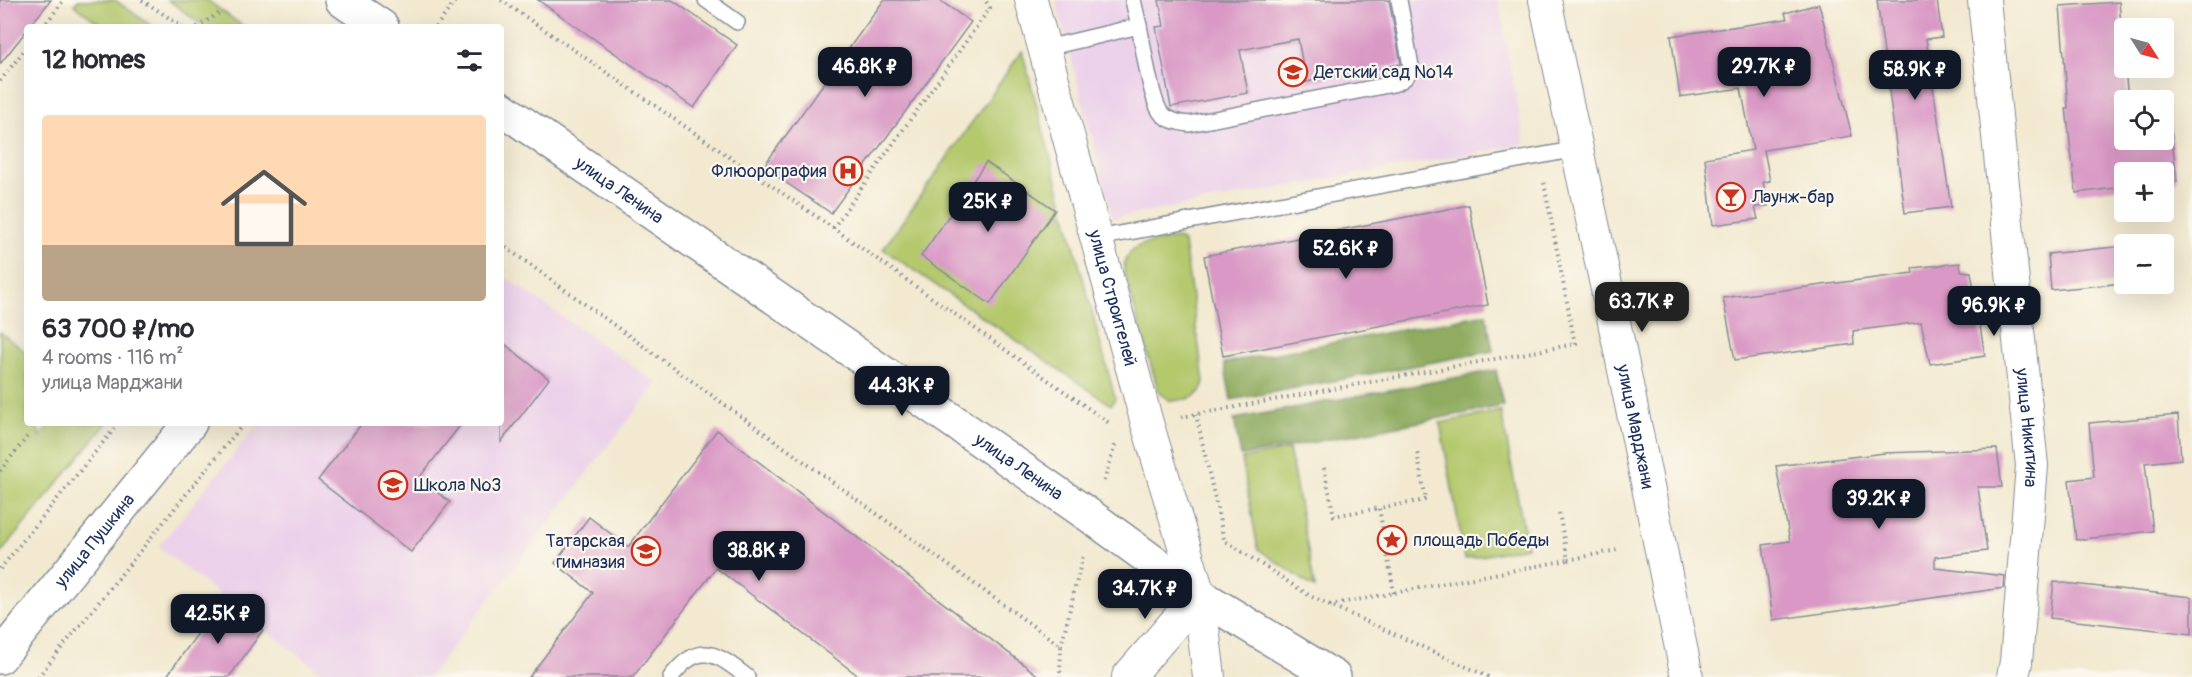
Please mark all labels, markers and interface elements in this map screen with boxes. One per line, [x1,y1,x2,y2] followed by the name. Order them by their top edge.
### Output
[2114,18,2174,78] north arrow
[2114,18,2174,294] map controls
[42,44,145,76] text: 12 homes
[453,44,486,77] icon: filters
[810,47,920,98] pin: 46.8K ₽
[1709,47,1819,98] pin: 29.7K ₽
[1860,50,1970,101] pin: 58.9K ₽
[832,54,898,79] text: 46.8K ₽
[1732,54,1796,79] text: 29.7K ₽
[1277,56,1309,88] school or university icon: Детский сад №14
[1883,57,1947,82] text: 58.9K ₽
[1313,61,1454,84] place label: Детский сад №14
[2114,90,2174,150] button: locate
[569,151,668,229] street label: улица Ленина
[210,154,318,262] icon: home
[832,155,864,187] hospital icon: Флюорография
[711,160,827,183] place label: Флюорография
[2114,162,2174,222] button: +
[1715,181,1747,213] bar icon: Лаунж-бар
[946,182,1030,233] pin: 25K ₽
[1751,186,1834,209] place label: Лаунж-бар
[963,189,1013,214] text: 25K ₽
[1082,227,1142,369] street label: улица Строителей
[1291,229,1401,280] pin: 52.6K ₽
[2114,234,2174,294] button: −
[1313,236,1379,261] text: 52.6K ₽
[1587,282,1697,333] pin: 63.7K ₽
[1939,286,2049,337] pin: 96.9K ₽
[1609,289,1675,314] text: 63.7K ₽
[1961,293,2027,318] text: 96.9K ₽
[42,313,194,345] text: 63 700 ₽/mo
[42,345,183,370] text: 4 rooms · 116 m²
[1611,361,1659,491] street label: улица Марджани
[847,366,957,417] pin: 44.3K ₽
[2010,366,2043,488] street label: улица Никитина
[42,370,182,395] text: улица Марджани
[868,373,936,398] text: 44.3K ₽
[969,428,1067,506] street label: улица Ленина
[377,469,409,501] school or university icon: Школа №3
[414,474,501,497] place label: Школа №3
[1824,479,1934,530] pin: 39.2K ₽
[1846,486,1912,511] text: 39.2K ₽
[49,489,140,593] street label: улица Пушкина
[1376,524,1408,556] place icon: площадь Победы
[1413,529,1549,552] place label: площадь Победы
[545,530,625,574] place label: Татарская гимназия
[704,531,814,582] pin: 38.8K ₽
[630,535,662,567] school or university icon: Татарская гимназия
[727,538,791,563] text: 38.8K ₽
[1090,569,1200,620] pin: 34.7K ₽
[1112,576,1178,601] text: 34.7K ₽
[163,594,273,645] pin: 42.5K ₽
[185,601,251,626] text: 42.5K ₽

